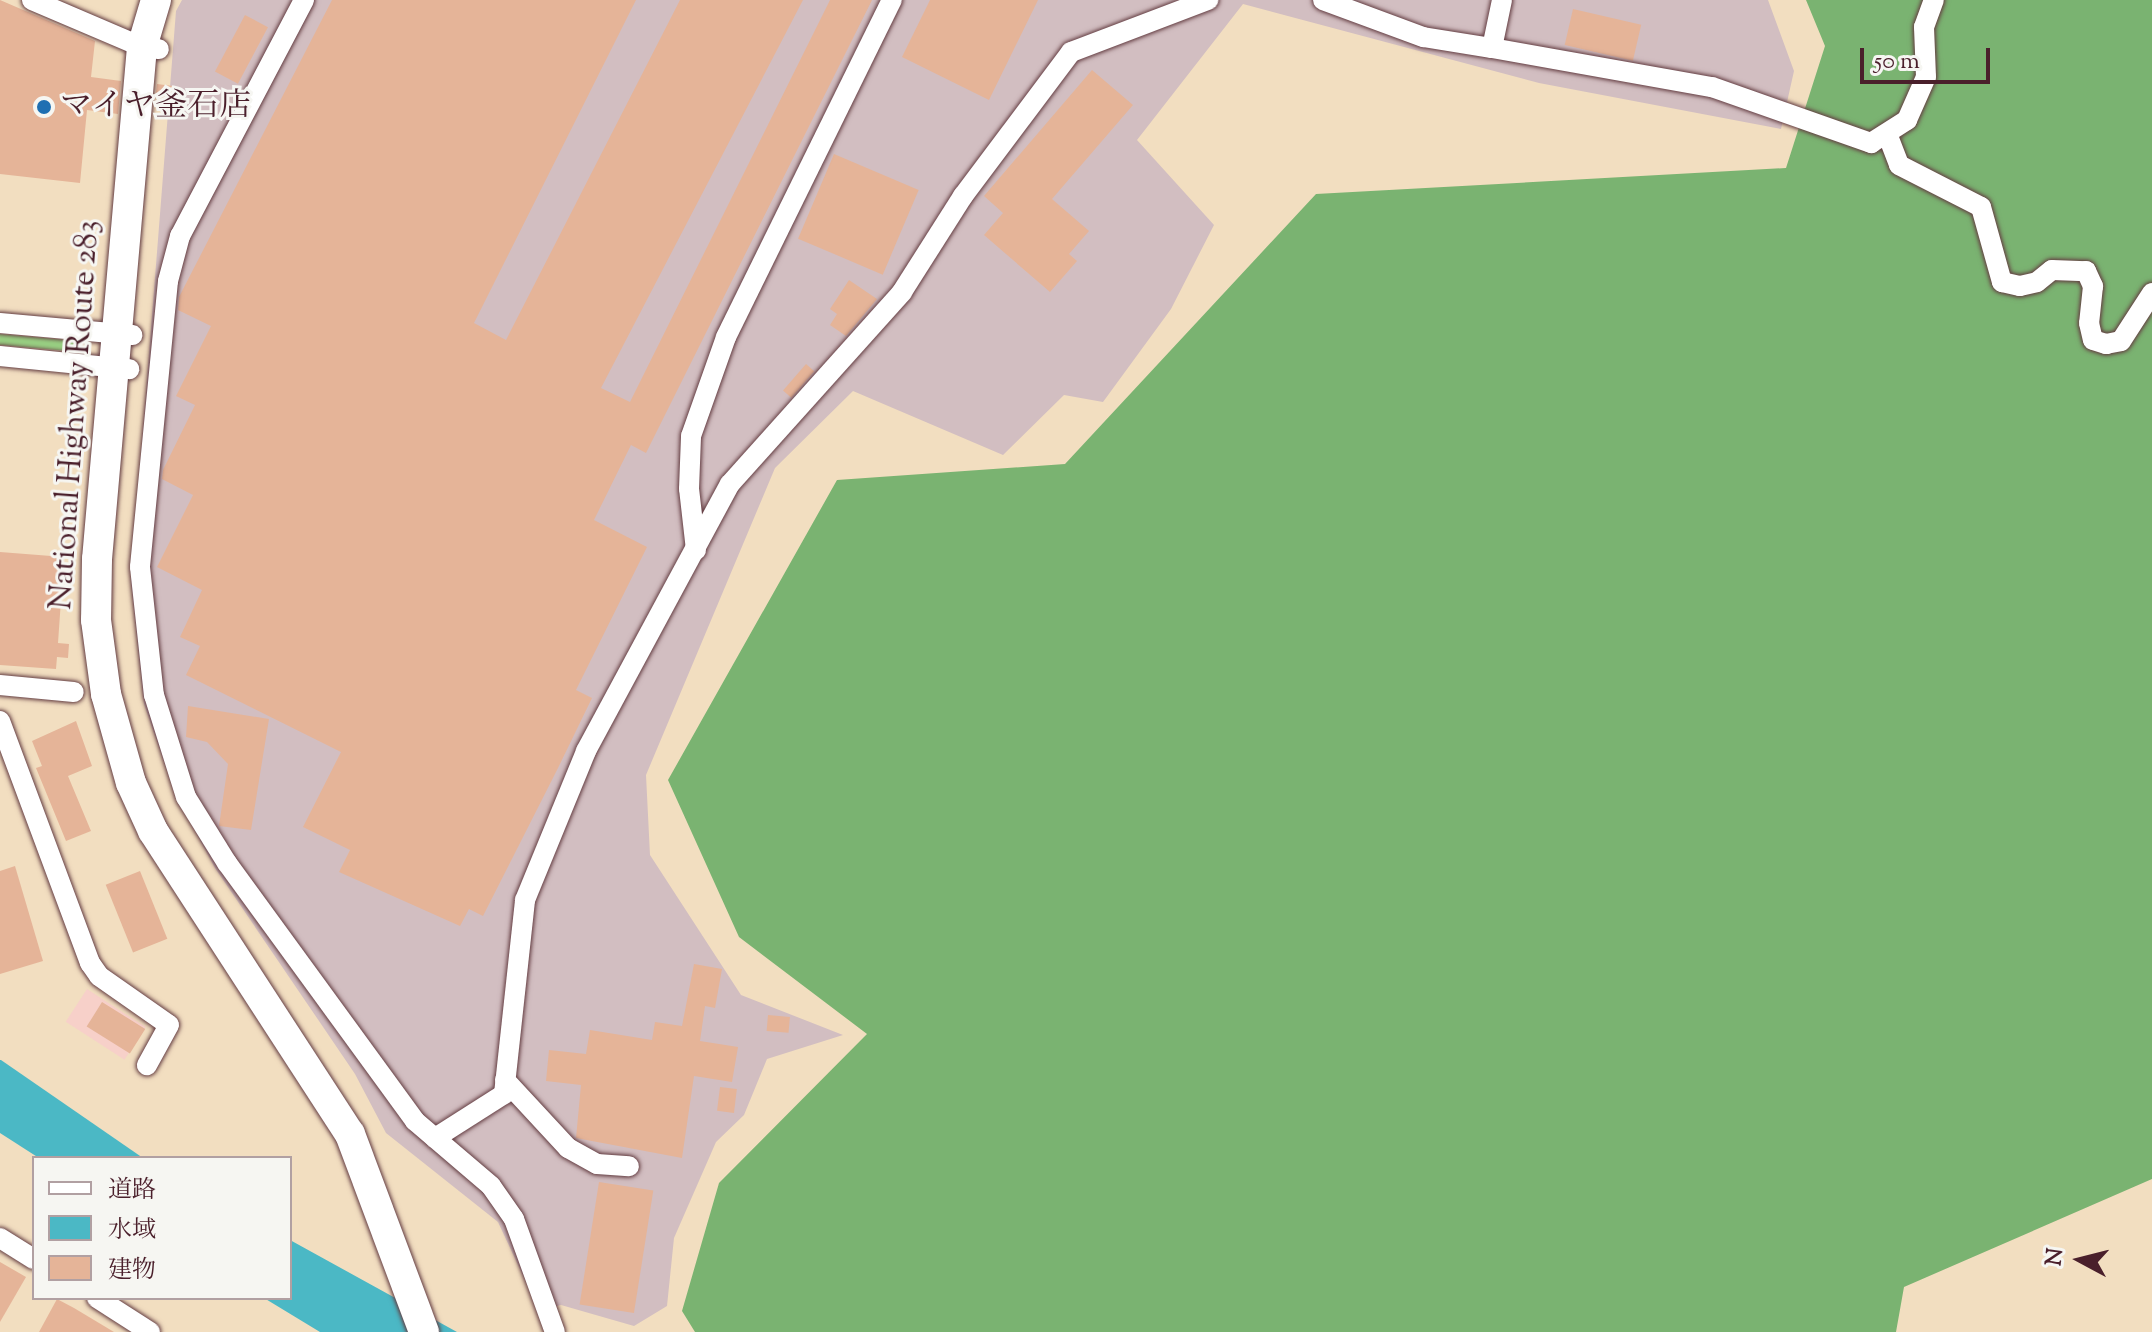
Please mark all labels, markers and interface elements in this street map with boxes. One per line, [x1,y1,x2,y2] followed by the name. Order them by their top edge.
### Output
[1864,32,1994,82] scale bar
[1874,45,1920,79] text: 50 m
[60,88,252,126] place label: マイヤ釜石店
[35,98,53,116] marker: マイヤ釜石店
[43,219,109,611] street label: National Highway Route 283
[32,1156,292,1300] legend
[108,1174,156,1208] text: 道路
[108,1214,156,1248] text: 水域
[2040,1220,2120,1300] north arrow
[2039,1246,2073,1268] text: N
[108,1254,156,1288] text: 建物

